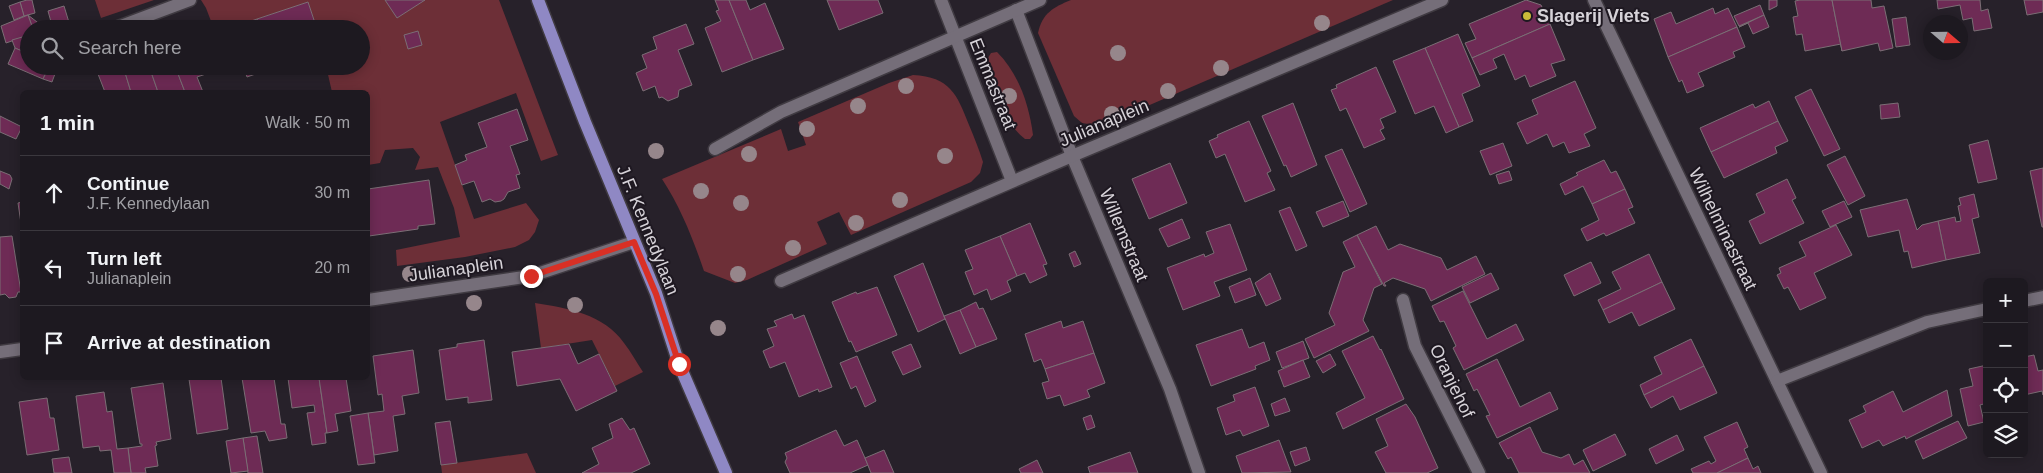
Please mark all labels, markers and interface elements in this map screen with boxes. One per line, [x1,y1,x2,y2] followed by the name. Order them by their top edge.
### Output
[1537,6,1650,26] place label: Slagerij Viets
[1521,10,1533,22] marker: Slagerij Viets
[1923,15,1968,60] north arrow
[20,20,370,75] search box
[38,34,66,62] icon: search
[966,35,1020,133] street label: Emmastraat
[78,37,182,58] text: Search here
[1056,95,1152,151] street label: Julianaplein
[40,111,95,134] text: 1 min
[265,114,350,131] text: Walk · 50 m
[613,162,683,298] street label: J.F. Kennedylaan
[1685,165,1761,293] street label: Wilhelminastraat
[87,173,169,194] text: Continue
[40,179,68,207] icon: ahead
[314,184,350,201] text: 30 m
[1095,186,1153,284] street label: Willemstraat
[87,195,210,212] text: J.F. Kennedylaan
[87,248,162,269] text: Turn left
[408,252,504,286] street label: Julianaplein
[40,254,68,282] icon: left
[314,259,350,276] text: 20 m
[520,265,543,288] route end
[87,270,172,287] text: Julianaplein
[1983,278,2028,458] map controls
[1983,278,2028,323] button: +
[1983,323,2028,368] button: −
[40,329,68,357] icon: arrive
[87,332,271,353] text: Arrive at destination
[1426,341,1479,422] street label: Oranjehof
[668,353,691,376] route start
[1983,368,2028,413] button: locate
[1983,413,2028,458] button: layers

